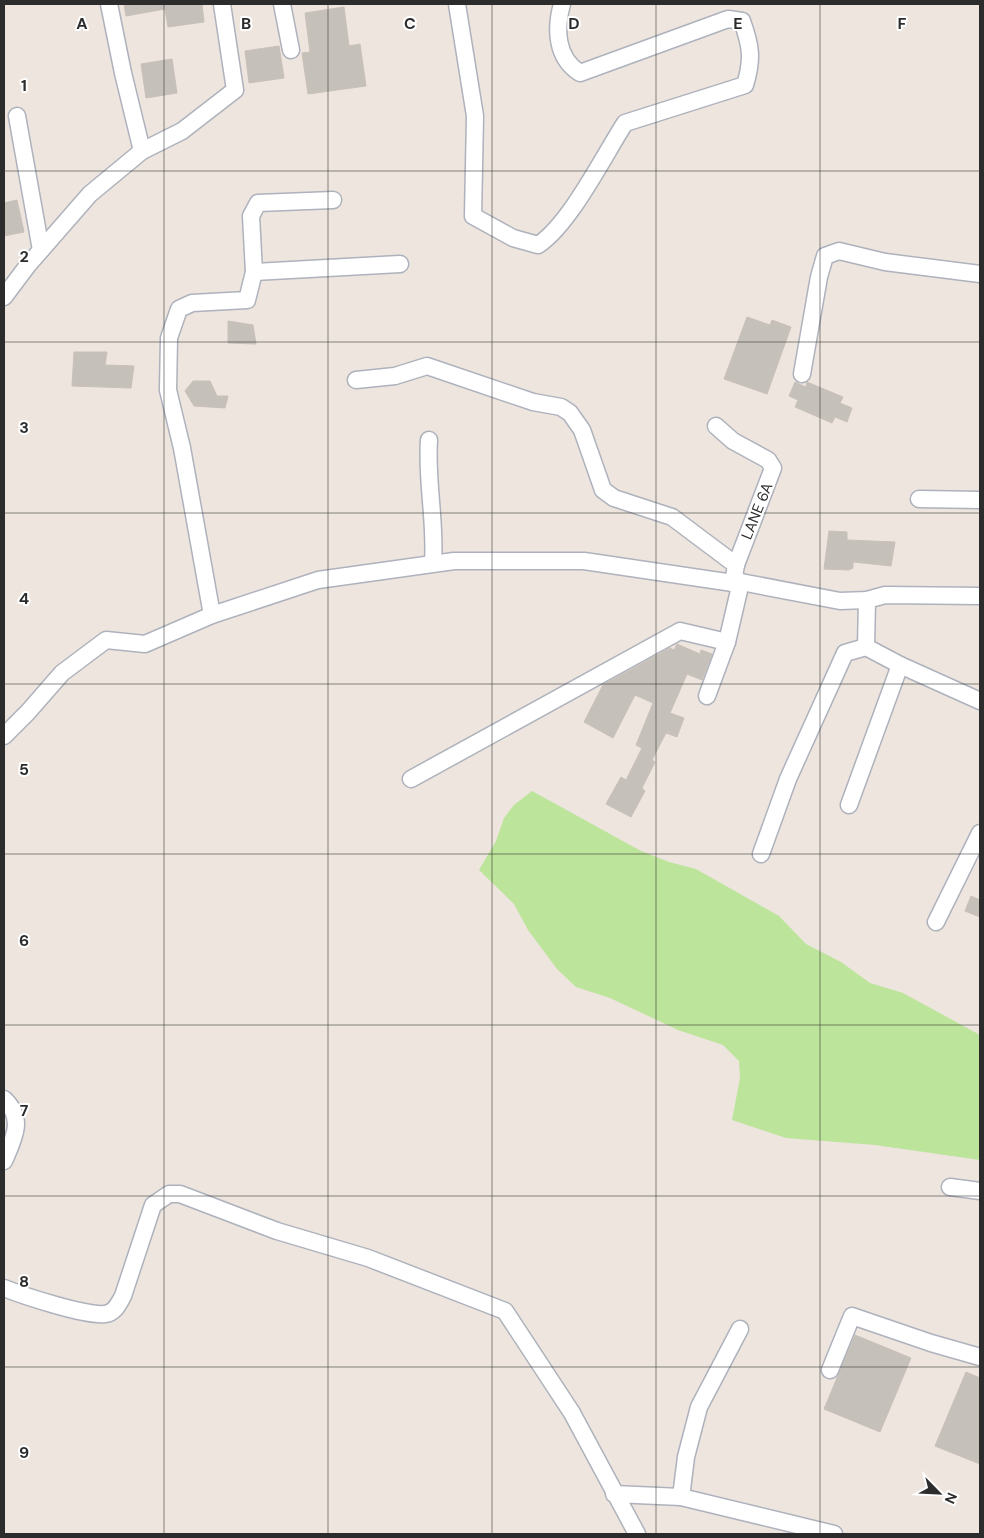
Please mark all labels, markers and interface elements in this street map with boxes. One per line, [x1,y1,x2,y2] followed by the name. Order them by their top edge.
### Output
[76,13,88,34] text: A
[241,13,251,34] text: B
[404,13,416,34] text: C
[568,13,580,34] text: D
[733,13,743,34] text: E
[898,13,907,34] text: F
[21,75,27,96] text: 1
[19,246,29,267] text: 2
[19,417,29,438] text: 3
[737,480,777,542] street label: LANE 6A
[19,588,29,609] text: 4
[19,759,29,780] text: 5
[19,930,29,951] text: 6
[20,1100,29,1121] text: 7
[19,1271,29,1292] text: 8
[19,1442,29,1463] text: 9
[914,1468,964,1518] north arrow
[941,1490,961,1507] text: N

